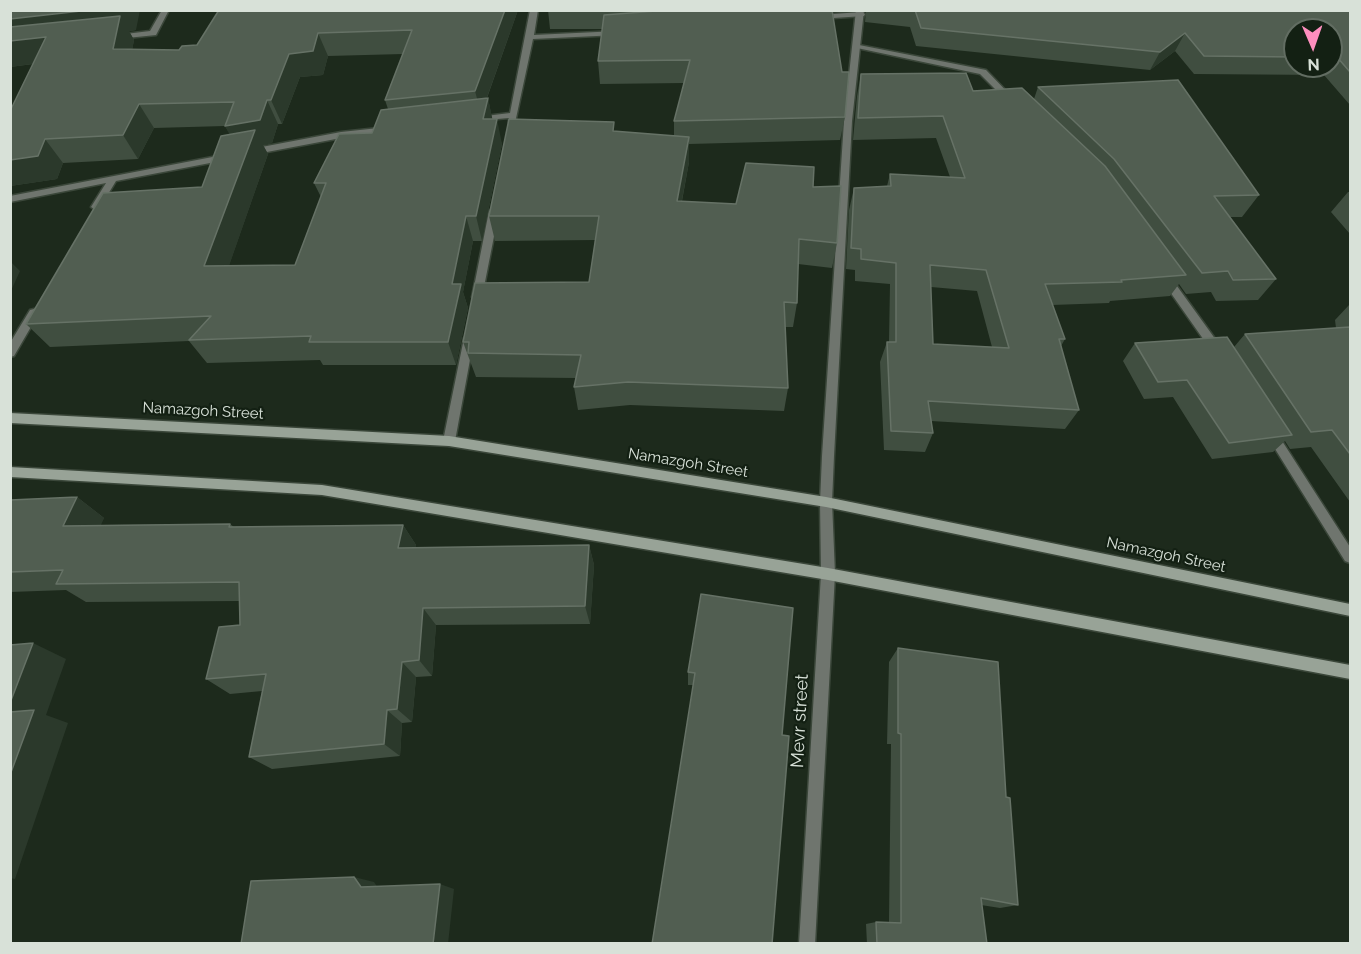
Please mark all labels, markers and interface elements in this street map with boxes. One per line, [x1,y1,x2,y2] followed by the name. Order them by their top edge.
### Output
[1283,18,1343,78] north arrow
[1307,55,1320,74] text: N
[142,399,264,423] street label: Namazgoh Street
[627,445,749,481] street label: Namazgoh Street
[1105,534,1227,576] street label: Namazgoh Street
[787,673,813,769] street label: Mevr street

